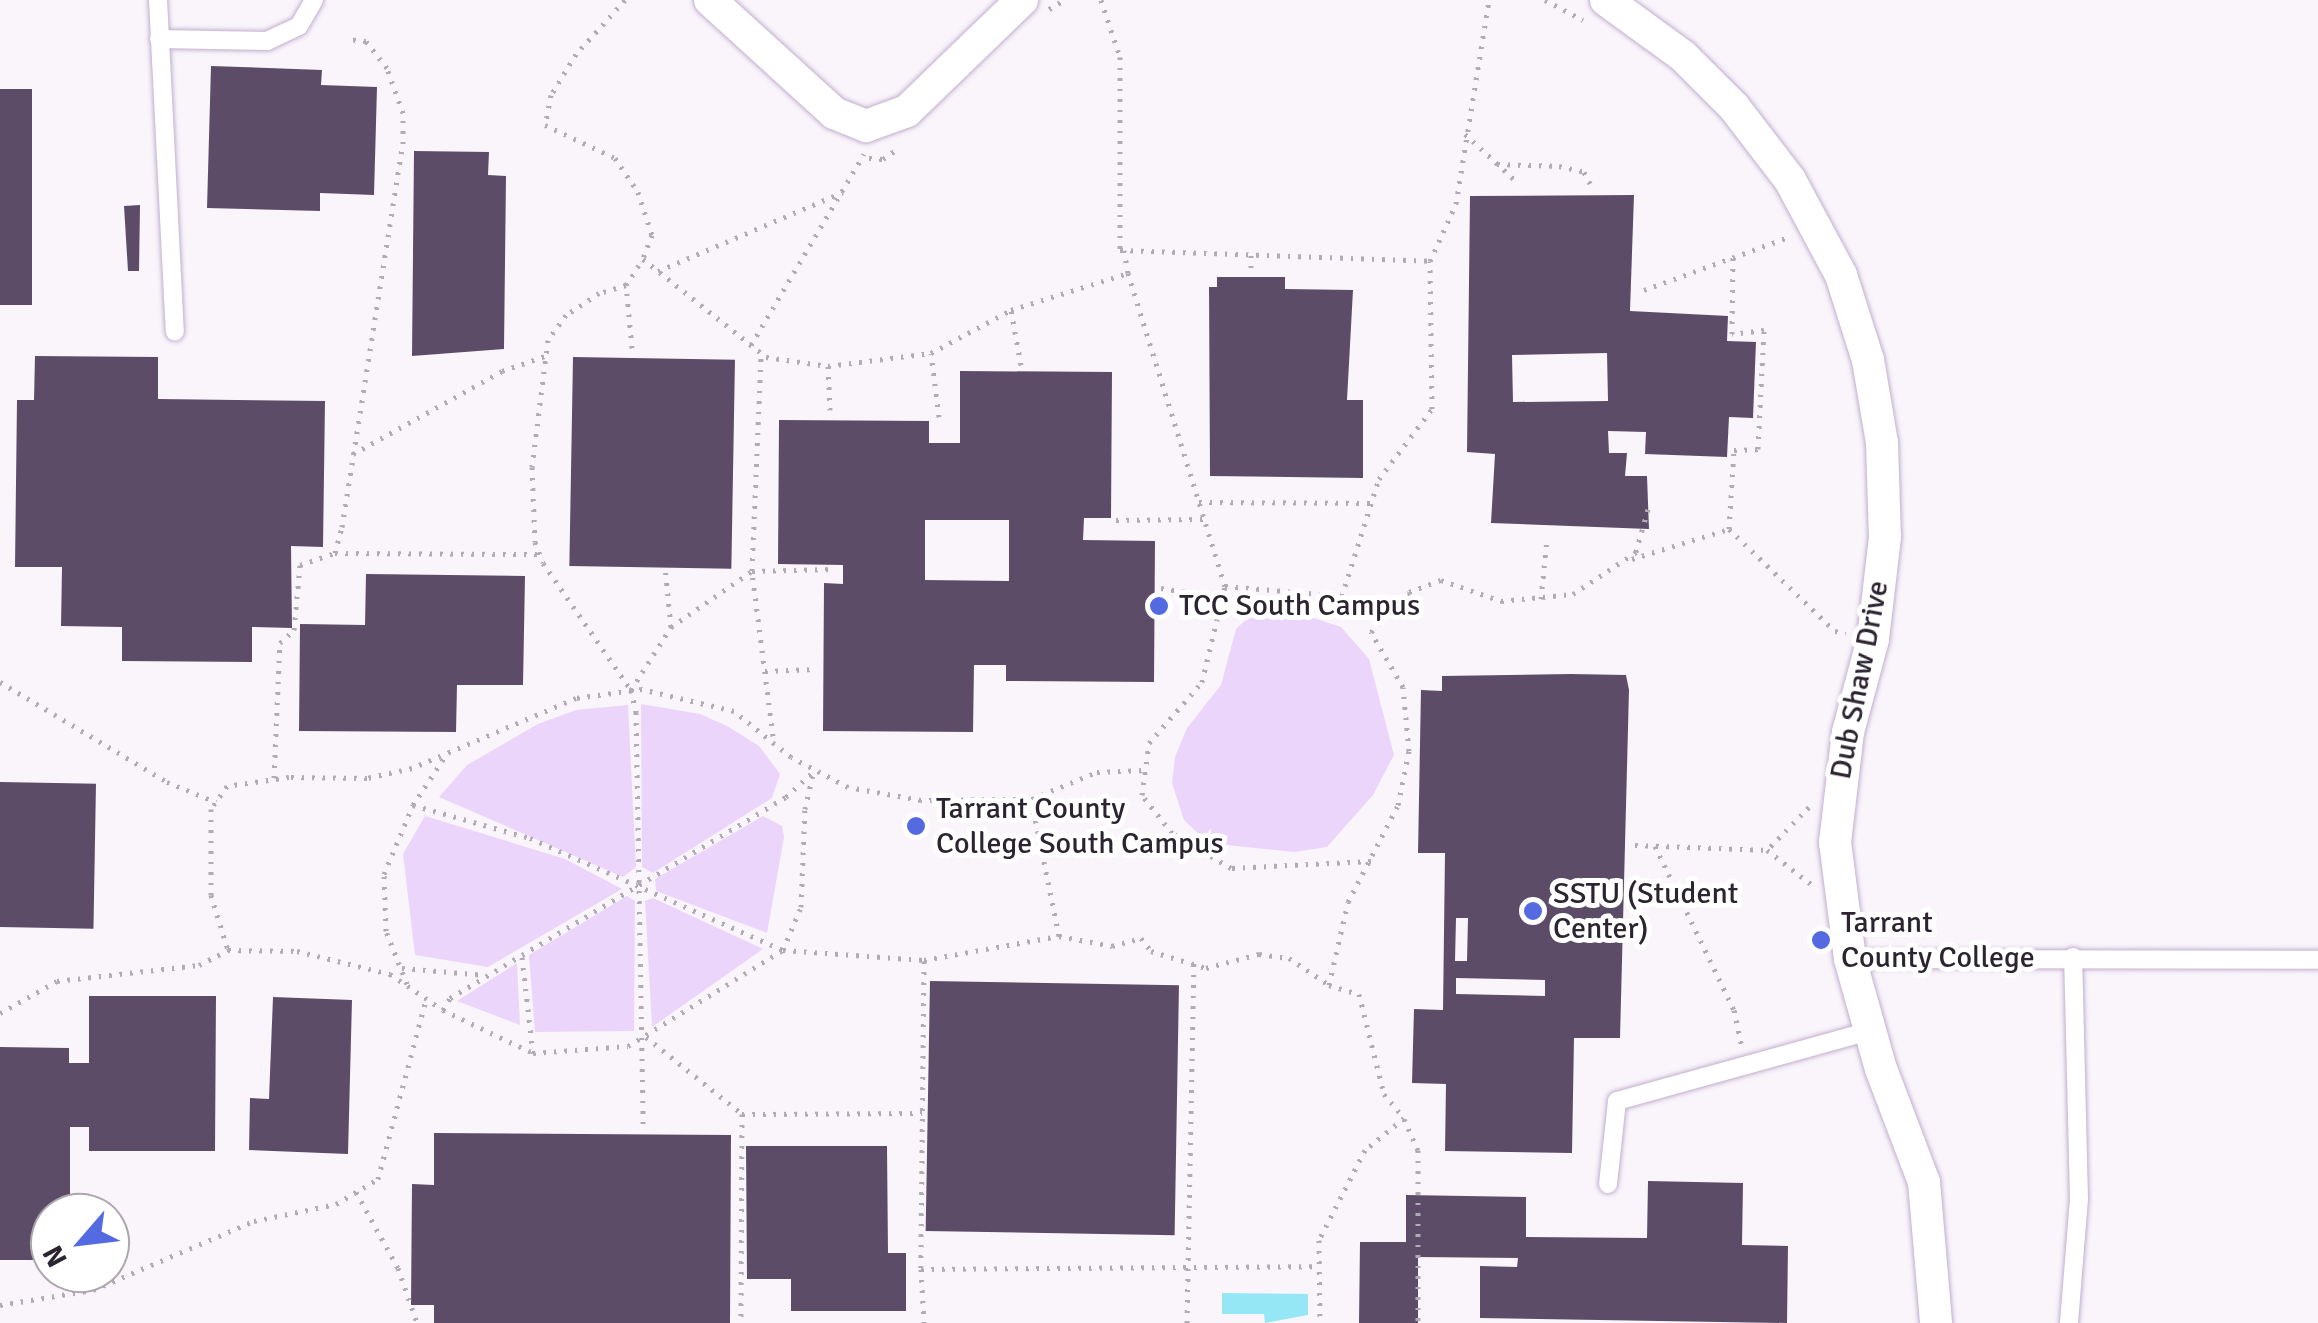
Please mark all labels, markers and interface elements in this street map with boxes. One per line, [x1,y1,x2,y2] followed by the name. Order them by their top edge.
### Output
[1823,578,1897,782] street label: Dub Shaw Drive
[1179,588,1420,624] place label: TCC South Campus
[1148,595,1170,617] marker: TCC South Campus
[936,791,1224,862] place label: Tarrant County College South Campus
[905,815,927,837] marker: Tarrant County College South Campus
[1553,876,1738,946] place label: SSTU (Student Center)
[1522,900,1544,922] marker: SSTU (Student Center)
[1841,905,2035,976] place label: Tarrant County College
[1810,929,1832,951] marker: Tarrant County College
[30,1193,130,1293] north arrow
[36,1240,75,1273] text: N

